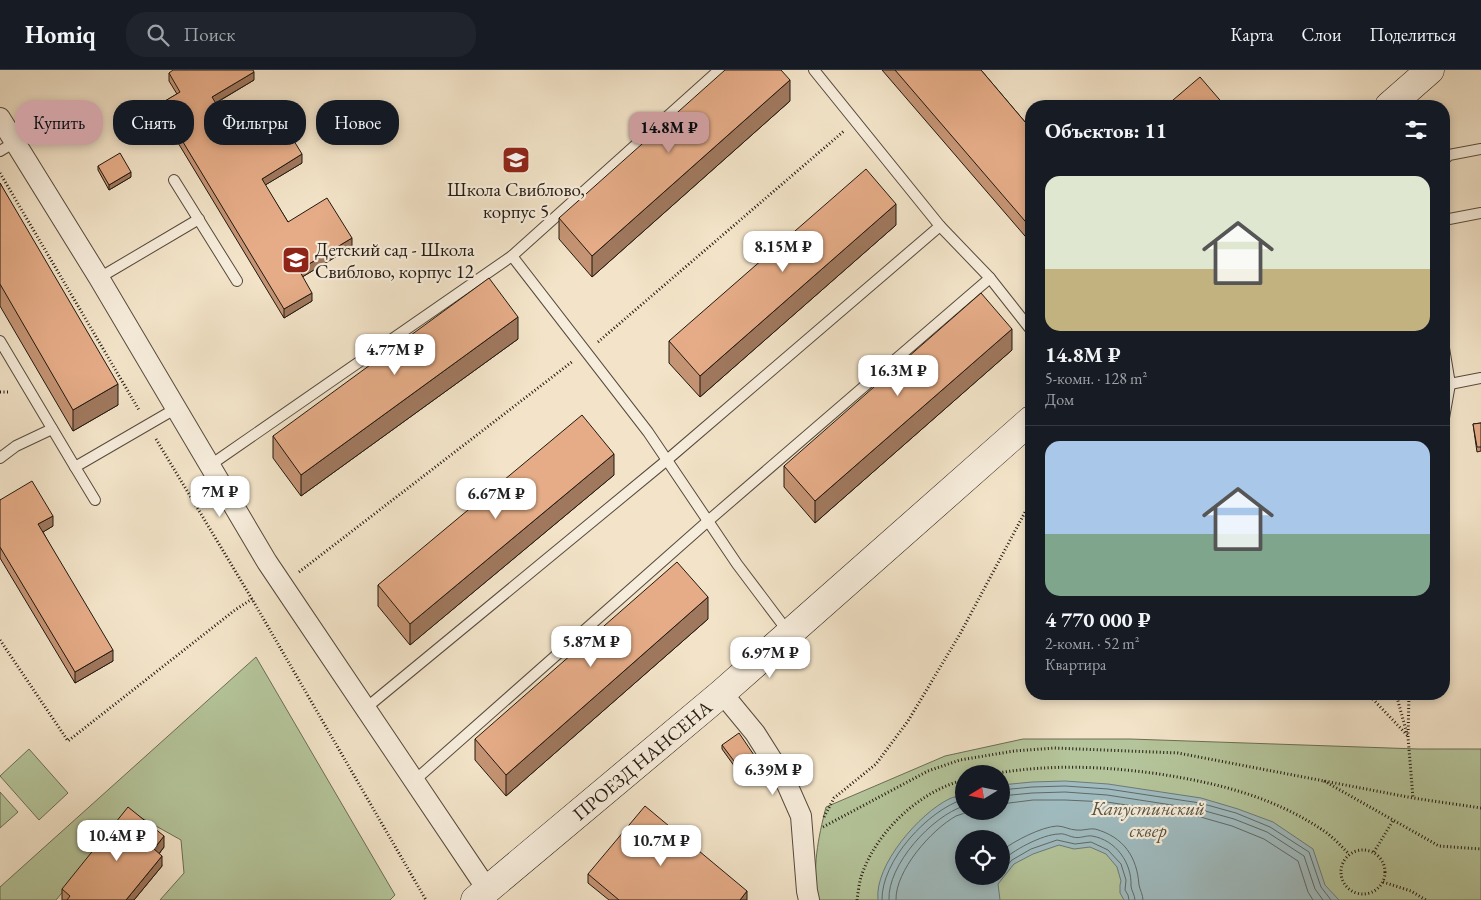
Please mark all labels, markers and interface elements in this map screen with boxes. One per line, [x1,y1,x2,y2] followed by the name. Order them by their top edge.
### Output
[126,12,476,57] search box
[25,19,96,50] text: Homiq
[144,21,172,49] icon: search
[184,22,235,47] text: Поиск
[1231,23,1274,46] text: Карта
[1302,23,1341,46] text: Слои
[1369,23,1456,46] text: Поделиться
[15,100,103,145] chip: Купить
[113,100,194,145] chip: Снять
[204,100,306,145] chip: Фильтры
[316,100,399,145] chip: Новое
[623,112,715,154] pin: 14.8M ₽
[1402,116,1430,144] icon: filters
[640,117,698,138] text: 14.8M ₽
[1045,117,1167,144] text: Объектов: 11
[501,145,531,175] school or university icon: Школа Свиблово, корпус 5
[447,177,585,224] place label: Школа Свиблово, корпус 5
[1193,208,1283,298] icon: home
[737,230,829,273] pin: 8.15M ₽
[754,236,812,257] text: 8.15M ₽
[315,237,475,284] place label: Детский сад - Школа Свиблово, корпус 12
[281,245,311,275] school or university icon: Детский сад - Школа Свиблово, корпус 12
[349,334,441,376] pin: 4.77M ₽
[366,339,424,360] text: 4.77M ₽
[1045,341,1121,368] text: 14.8M ₽
[852,354,944,397] pin: 16.3M ₽
[869,360,927,381] text: 16.3M ₽
[1045,368,1147,389] text: 5-комн. · 128 m²
[1045,389,1074,410] text: Дом
[1193,474,1283,564] icon: home
[190,476,250,518] pin: 7M ₽
[450,478,542,520] pin: 6.67M ₽
[202,481,238,502] text: 7M ₽
[467,483,525,504] text: 6.67M ₽
[1045,606,1151,633] text: 4 770 000 ₽
[545,626,637,668] pin: 5.87M ₽
[562,631,620,652] text: 5.87M ₽
[1045,633,1140,654] text: 2-комн. · 52 m²
[724,636,816,679] pin: 6.97M ₽
[741,642,799,663] text: 6.97M ₽
[1045,654,1106,675] text: Квартира
[567,694,718,826] street label: ПРОЕЗД НАНСЕНА
[727,754,819,796] pin: 6.39M ₽
[744,759,802,780] text: 6.39M ₽
[955,765,1010,820] north arrow
[955,765,1010,885] map controls
[1090,796,1205,843] park label: Капустинский сквер
[71,820,163,862] pin: 10.4M ₽
[615,824,707,867] pin: 10.7M ₽
[88,825,146,846] text: 10.4M ₽
[632,830,690,851] text: 10.7M ₽
[955,830,1010,885] button: locate

